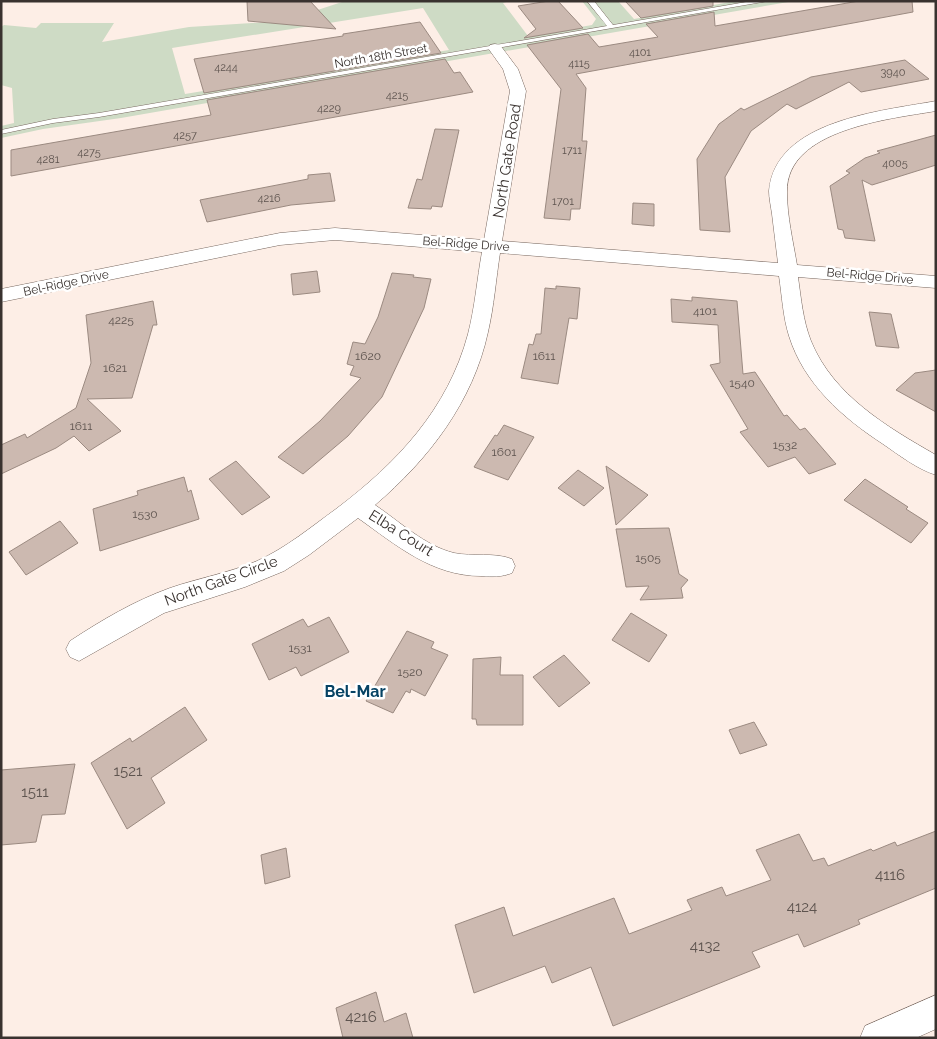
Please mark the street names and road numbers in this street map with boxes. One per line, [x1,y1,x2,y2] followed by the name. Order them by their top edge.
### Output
[333,41,429,71] street label: North 18th Street
[489,102,525,220] street label: North Gate Road
[422,234,510,254] street label: Bel-Ridge Drive
[826,265,914,287] street label: Bel-Ridge Drive
[22,267,110,299] street label: Bel-Ridge Drive
[365,506,437,560] street label: Elba Court
[162,552,280,610] street label: North Gate Circle

